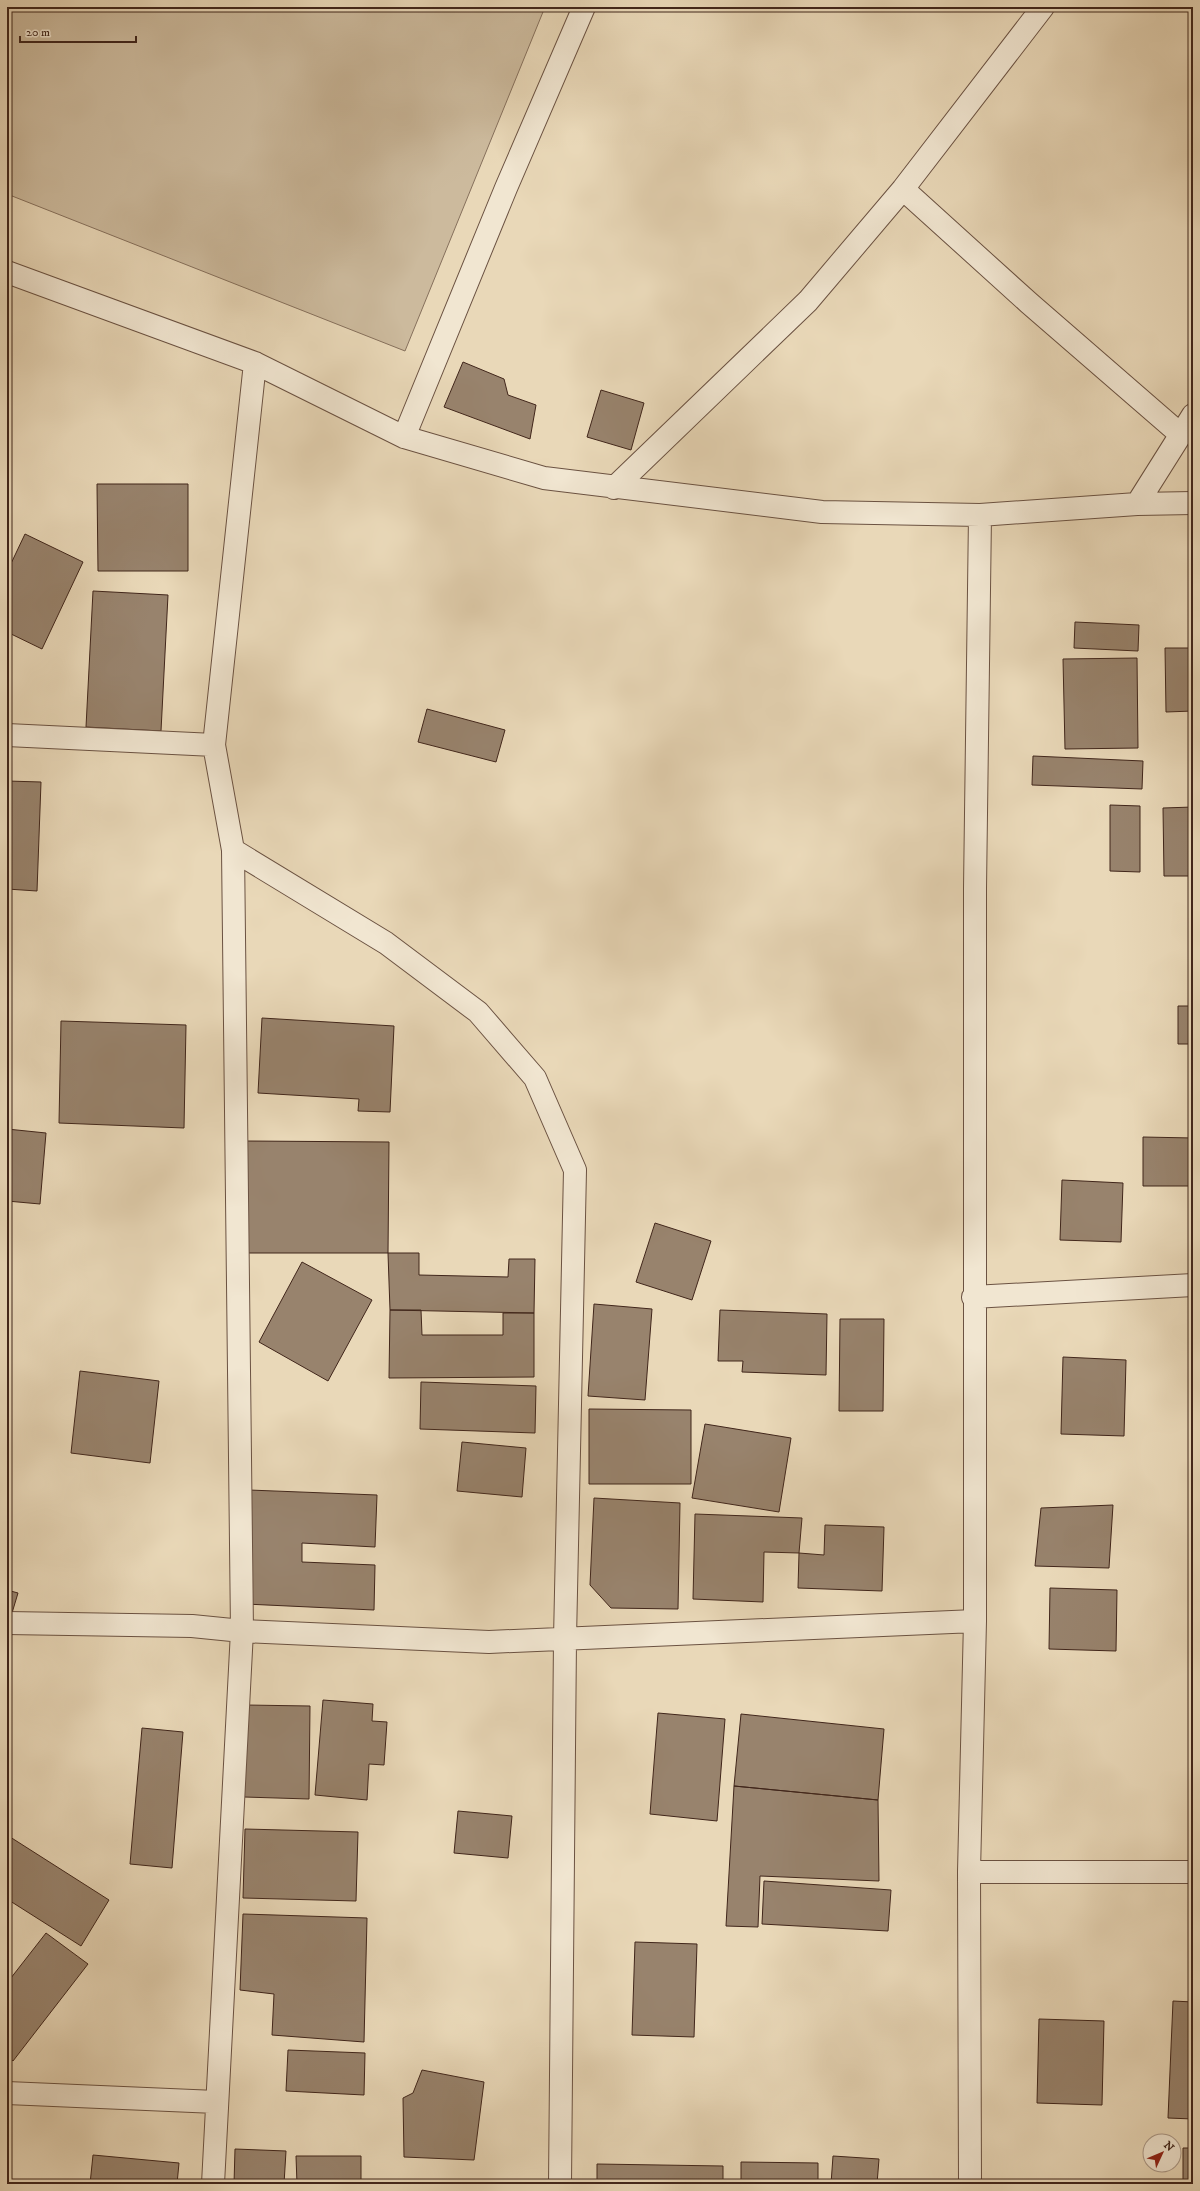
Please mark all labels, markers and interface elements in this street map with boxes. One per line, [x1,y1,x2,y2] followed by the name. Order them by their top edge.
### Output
[20,18,136,44] scale bar
[26,25,50,40] text: 20 m
[1142,2133,1182,2173] north arrow
[1160,2139,1177,2155] text: N

